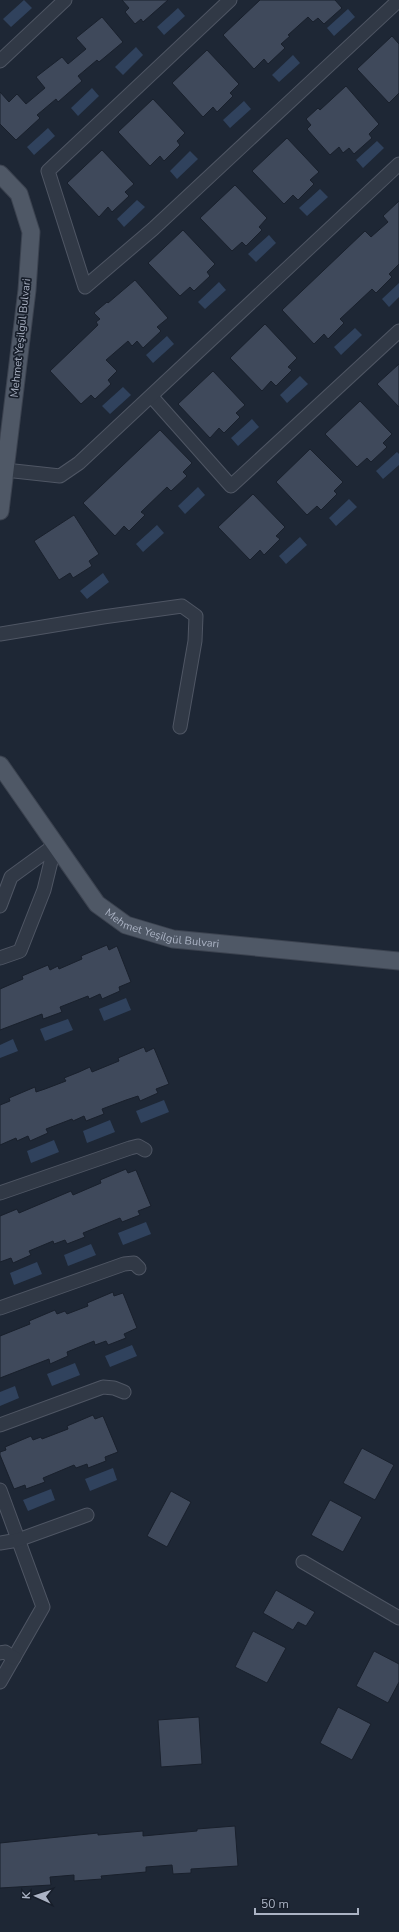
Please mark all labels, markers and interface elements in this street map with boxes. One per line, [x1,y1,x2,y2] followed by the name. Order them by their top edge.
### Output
[7,278,34,398] street label: Mehmet Yeşilgül Bulvari
[102,905,220,951] street label: Mehmet Yeşilgül Bulvari
[16,1876,56,1916] north arrow
[255,1890,358,1916] scale bar
[19,1891,34,1900] text: K
[261,1896,289,1912] text: 50 m

